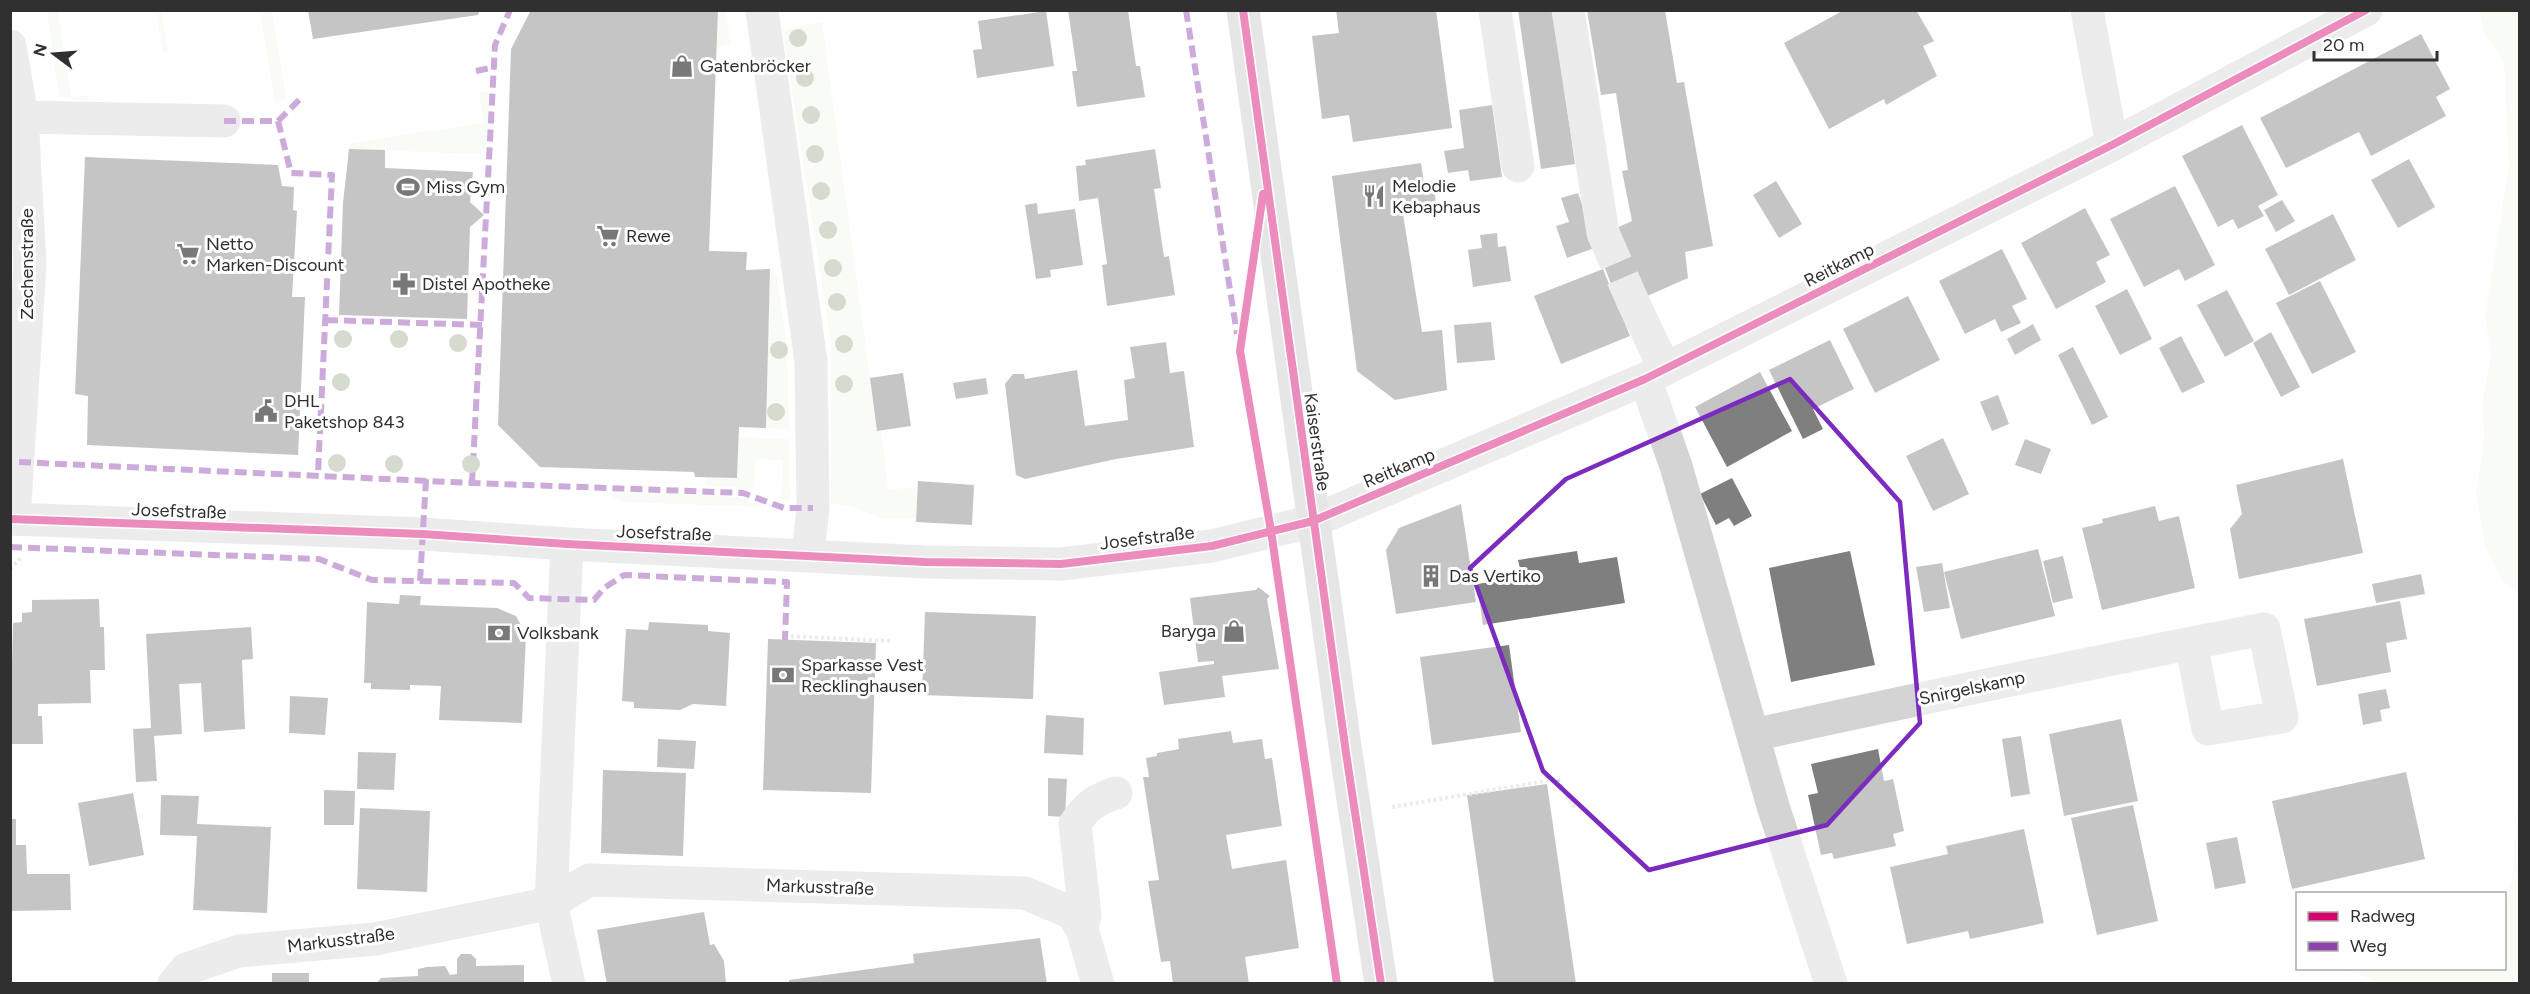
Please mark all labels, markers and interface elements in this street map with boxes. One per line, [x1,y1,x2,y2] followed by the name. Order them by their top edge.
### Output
[24,24,84,84] north arrow
[2314,24,2437,62] scale bar
[2323,34,2364,56] text: 20 m
[29,41,51,59] text: N
[669,53,695,79] shop icon: Gatenbröcker
[700,55,811,77] place label: Gatenbröcker
[395,174,421,200] sports icon: Miss Gym
[1392,175,1481,218] place label: Melodie Kebaphaus
[426,176,505,198] place label: Miss Gym
[1361,183,1387,209] restaurant icon: Melodie Kebaphaus
[16,208,38,320] street label: Zechenstraße
[595,223,621,249] supermarket icon: Rewe
[626,225,671,247] place label: Rewe
[206,233,345,276] place label: Netto Marken-Discount
[1800,238,1878,292] street label: Reitkamp
[175,241,201,267] supermarket icon: Netto Marken-Discount
[391,271,417,297] pharmacy icon: Distel Apotheke
[422,273,550,295] place label: Distel Apotheke
[284,390,405,433] place label: DHL Paketshop 843
[1299,391,1335,493] street label: Kaiserstraße
[253,398,279,424] public building icon: DHL Paketshop 843
[1360,443,1438,493] street label: Reitkamp
[131,498,227,524] street label: Josefstraße
[616,520,712,546] street label: Josefstraße
[1099,521,1196,555] street label: Josefstraße
[1418,563,1444,589] building icon: Das Vertiko
[1449,565,1541,587] place label: Das Vertiko
[1221,618,1247,644] shop icon: Baryga
[486,620,512,646] bank icon: Volksbank
[1161,620,1216,642] place label: Baryga
[517,622,599,644] place label: Volksbank
[801,654,927,697] place label: Sparkasse Vest Recklinghausen
[770,662,796,688] bank icon: Sparkasse Vest Recklinghausen
[1917,666,2027,710] street label: Snirgelskamp
[766,874,875,900] street label: Markusstraße
[2296,892,2506,970] legend
[2350,905,2415,927] text: Radweg
[286,922,396,958] street label: Markusstraße
[2350,935,2387,957] text: Weg

